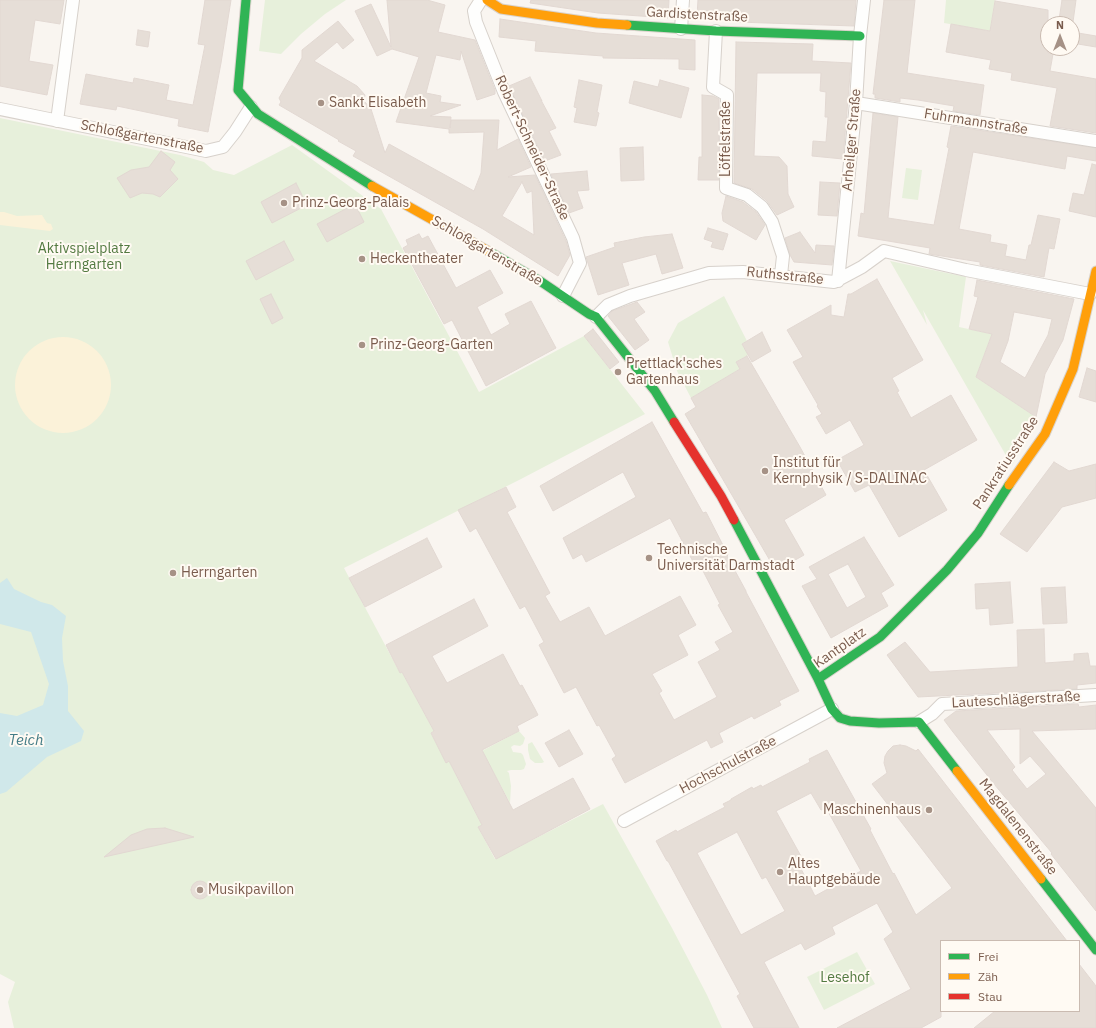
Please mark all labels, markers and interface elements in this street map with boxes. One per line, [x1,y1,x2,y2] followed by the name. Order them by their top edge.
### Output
[646,4,748,26] street label: Gardistenstraße
[1040,16,1080,56] north arrow
[1056,18,1064,32] text: N
[491,73,573,223] street label: Robert-Schneider-Straße
[839,88,865,192] street label: Arheilger Straße
[329,95,426,111] place label: Sankt Elisabeth
[316,98,326,108] marker: Sankt Elisabeth
[718,101,734,177] street label: Löffelstraße
[923,105,1029,139] street label: Fuhrmannstraße
[79,117,205,157] street label: Schloßgartenstraße
[292,195,409,211] place label: Prinz-Georg-Palais
[279,198,289,208] marker: Prinz-Georg-Palais
[429,212,545,290] street label: Schloßgartenstraße
[38,241,130,274] park label: Aktivspielplatz Herrngarten
[370,251,463,267] place label: Heckentheater
[357,254,367,264] marker: Heckentheater
[746,264,824,288] street label: Ruthsstraße
[370,337,493,353] place label: Prinz-Georg-Garten
[357,340,367,350] marker: Prinz-Georg-Garten
[626,356,722,388] place label: Prettlack'sches Gartenhaus
[613,367,623,377] marker: Prettlack'sches Gartenhaus
[970,413,1042,513] street label: Pankratiusstraße
[773,455,927,488] place label: Institut für Kernphysik / S-DALINAC
[760,466,770,476] marker: Institut für Kernphysik / S-DALINAC
[657,542,795,574] place label: Technische Universität Darmstadt
[644,553,654,563] marker: Technische Universität Darmstadt
[181,565,257,581] place label: Herrngarten
[168,568,178,578] marker: Herrngarten
[811,624,869,672] street label: Kantplatz
[951,688,1081,712] street label: Lauteschlägerstraße
[9,732,43,750] water label: Teich
[677,732,779,798] street label: Hochschulstraße
[975,775,1061,879] street label: Magdalenenstraße
[823,802,921,818] place label: Maschinenhaus
[924,805,934,815] marker: Maschinenhaus
[788,856,880,888] place label: Altes Hauptgebäude
[775,867,785,877] marker: Altes Hauptgebäude
[208,882,294,898] place label: Musikpavillon
[195,885,205,895] marker: Musikpavillon
[940,940,1080,1012] legend
[978,949,998,964] text: Frei
[978,969,998,984] text: Zäh
[820,970,870,986] park label: Lesehof
[978,989,1002,1004] text: Stau

